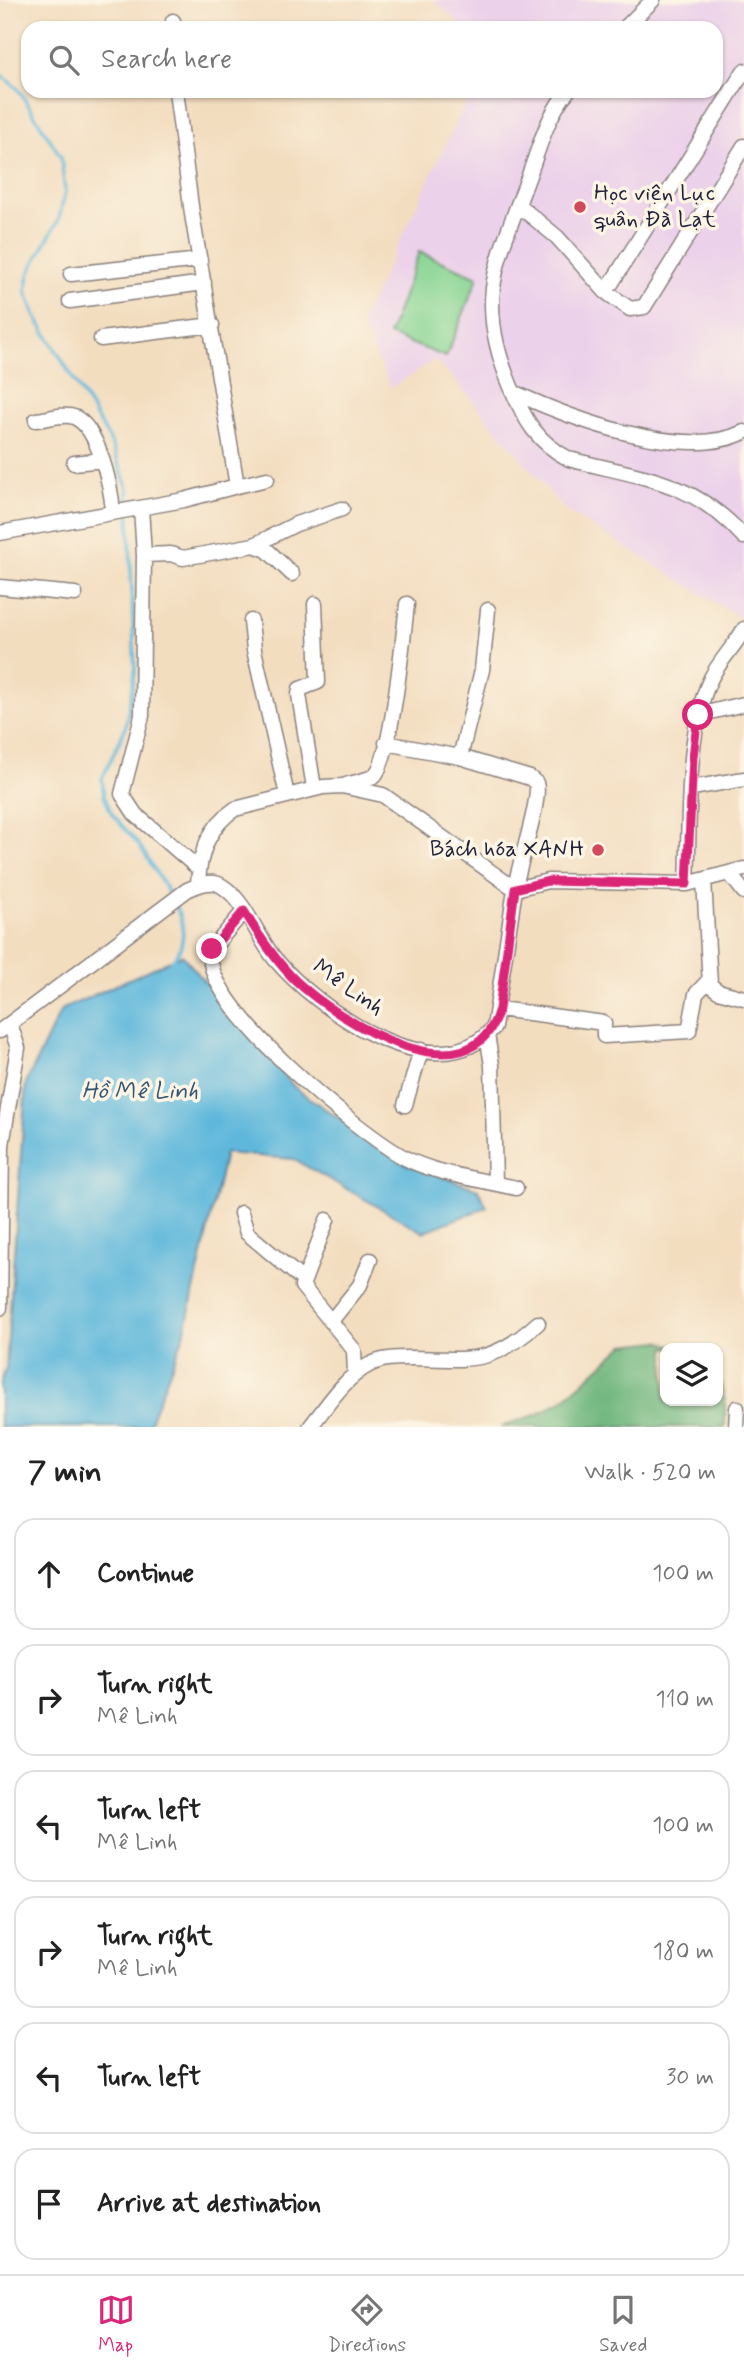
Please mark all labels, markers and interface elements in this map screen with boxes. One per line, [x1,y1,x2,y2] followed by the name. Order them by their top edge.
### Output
[21,21,723,98] search box
[45,41,83,79] icon: search
[101,43,232,77] text: Search here
[594,179,716,235] place label: Học viện Lục quân Đà Lạt
[572,199,588,215] marker: Học viện Lục quân Đà Lạt
[682,699,713,730] route start
[430,835,584,865] place label: Bách hóa XANH
[590,842,606,858] marker: Bách hóa XANH
[196,933,227,964] route end
[306,953,390,1023] street label: Mê Linh
[82,1076,198,1107] water label: Hồ Mê Linh
[660,1343,723,1406] map controls
[660,1343,723,1406] button: layers
[28,1453,102,1492] text: 7 min
[584,1458,716,1488] text: Walk · 520 m
[30,1555,68,1593] icon: ahead
[97,1557,194,1591] text: Continue
[652,1559,714,1589] text: 100 m
[97,1668,213,1702] text: Turn right
[30,1681,68,1719] icon: right
[655,1685,714,1715] text: 110 m
[97,1702,178,1732] text: Mê Linh
[97,1794,201,1828] text: Turn left
[30,1807,68,1845] icon: left
[652,1811,714,1841] text: 100 m
[97,1828,178,1858] text: Mê Linh
[97,1920,213,1954] text: Turn right
[30,1933,68,1971] icon: right
[653,1937,714,1967] text: 180 m
[97,1954,178,1984] text: Mê Linh
[30,2059,68,2097] icon: left
[97,2061,201,2095] text: Turn left
[666,2063,714,2093] text: 30 m
[30,2185,68,2223] icon: arrive
[97,2187,321,2221] text: Arrive at destination
[97,2291,135,2358] tab: Map
[328,2291,406,2358] tab: Directions
[599,2291,647,2358] tab: Saved

